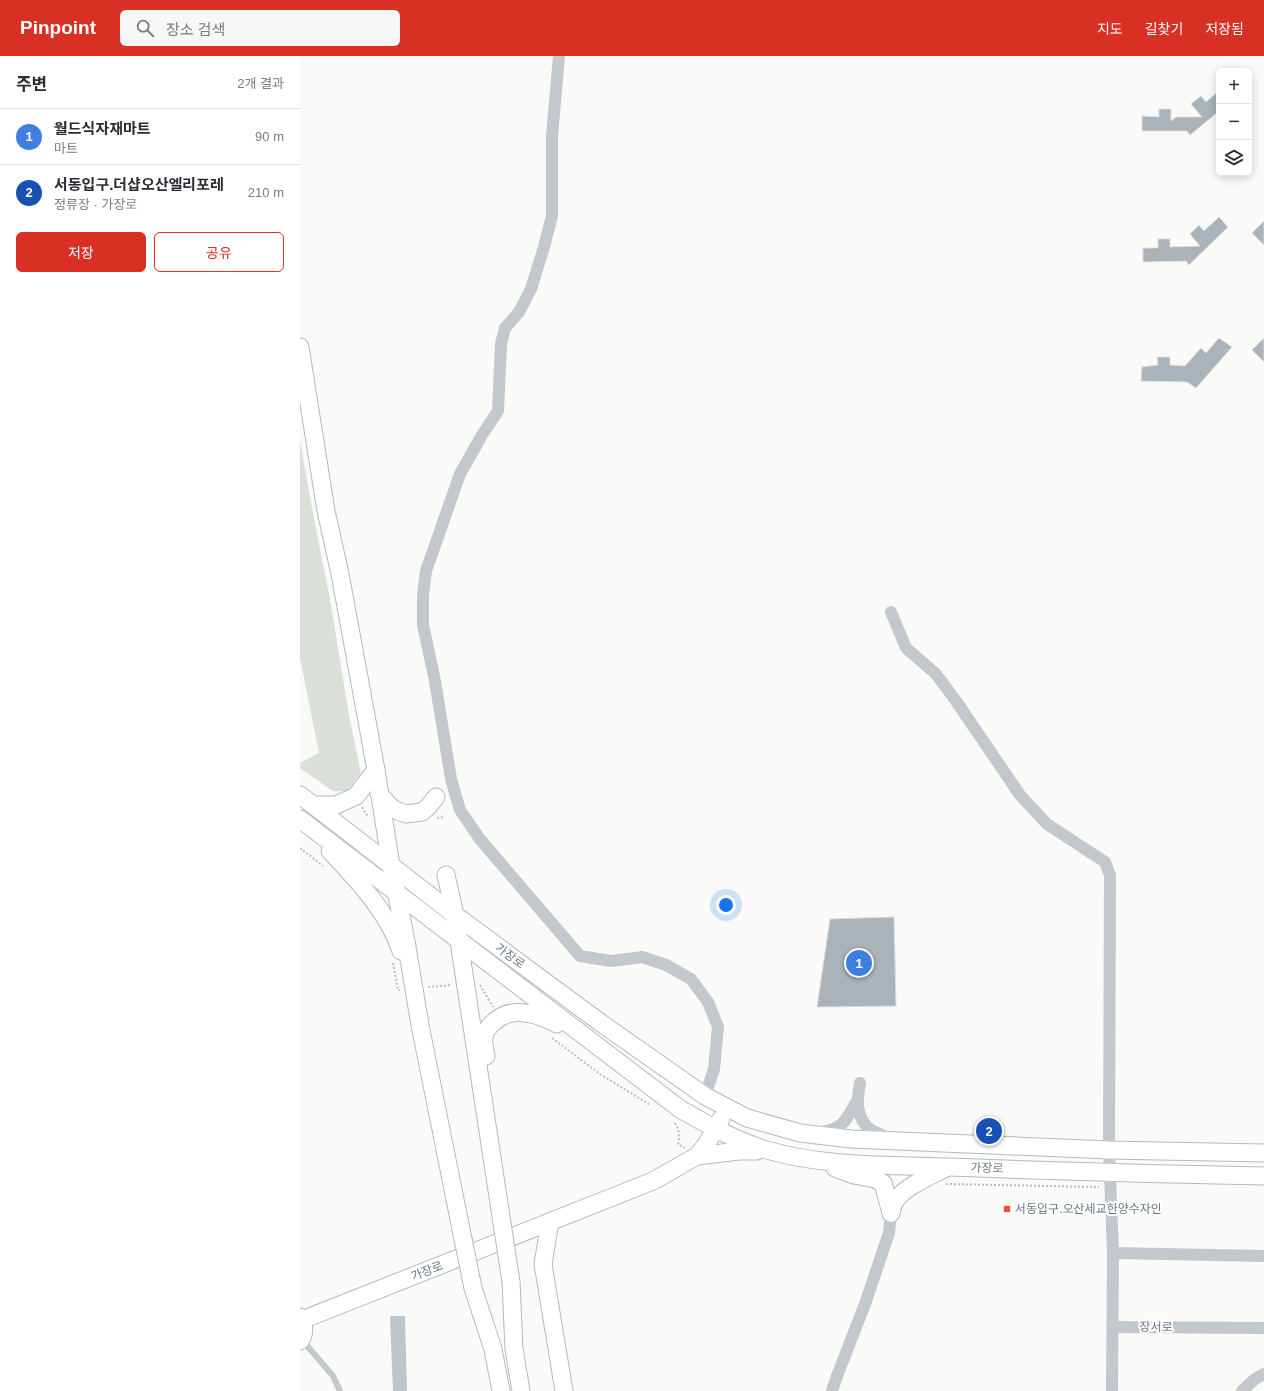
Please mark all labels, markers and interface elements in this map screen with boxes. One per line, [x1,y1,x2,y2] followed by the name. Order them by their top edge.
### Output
[120,10,400,46] search box
[20,17,96,38] text: Pinpoint
[134,17,156,39] icon: search
[166,21,225,38] text: 장소 검색
[1097,21,1123,37] text: 지도
[1145,21,1183,37] text: 길찾기
[1205,21,1244,37] text: 저장됨
[1216,68,1252,176] map controls
[1216,68,1252,104] button: +
[16,75,47,94] text: 주변
[237,76,284,91] text: 2개 결과
[1216,104,1252,140] button: −
[54,120,151,137] text: 월드식자재마트
[25,129,33,144] text: 1
[255,129,284,144] text: 90 m
[1216,140,1252,176] button: layers
[54,141,78,156] text: 마트
[54,176,224,193] text: 서동입구.더샵오산엘리포레
[25,185,33,200] text: 2
[248,185,284,200] text: 210 m
[54,197,137,212] text: 정류장 · 가장로
[16,232,146,272] button: 저장
[154,232,284,272] button: 공유
[716,895,736,915] your location
[492,941,528,971] street label: 가장로
[846,948,872,978] pin: 1
[976,1116,1002,1146] pin: 2
[970,1160,1004,1176] street label: 가장로
[1015,1202,1162,1216] place label: 서동입구.오산세교한양수자인
[1002,1204,1012,1214] marker: 서동입구.오산세교한양수자인
[409,1259,445,1283] street label: 가장로
[1139,1320,1173,1334] street label: 장서로

